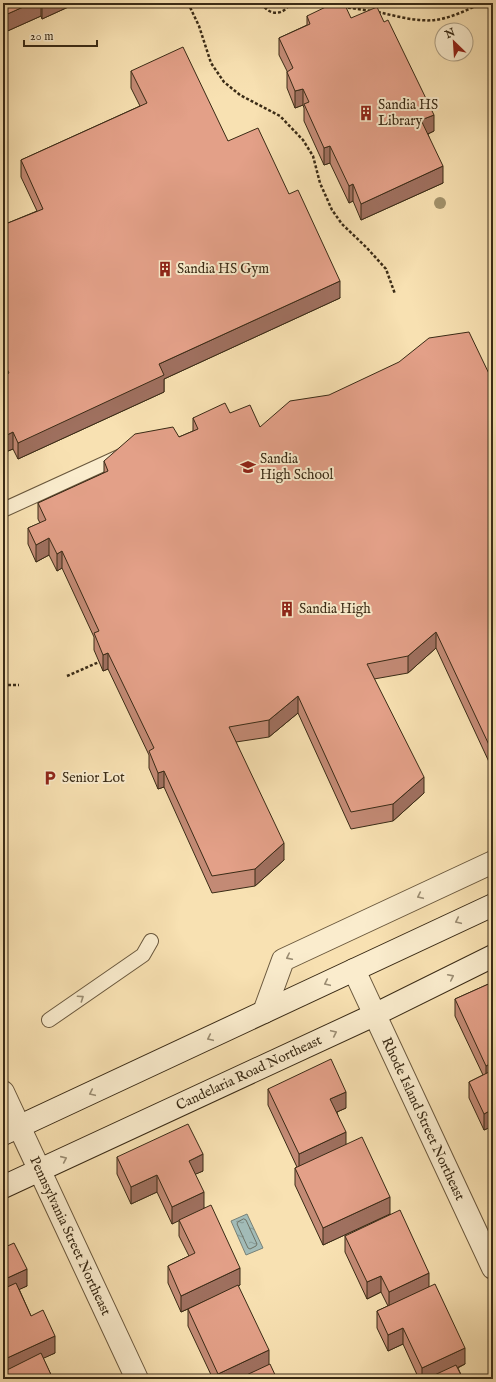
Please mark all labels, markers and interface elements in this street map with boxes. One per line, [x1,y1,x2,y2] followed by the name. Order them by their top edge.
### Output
[24,22,97,48] scale bar
[434,22,474,62] north arrow
[442,25,458,43] text: N
[30,29,53,44] text: 20 m
[378,96,438,130] place label: Sandia HS Library
[357,104,375,122] building icon: Sandia HS Library
[156,260,174,278] building icon: Sandia HS Gym
[177,260,269,278] place label: Sandia HS Gym
[260,450,333,484] place label: Sandia High School
[239,458,257,476] school or university icon: Sandia High School
[278,600,296,618] building icon: Sandia High
[299,600,371,618] place label: Sandia High
[41,769,59,787] parking icon: Senior Lot
[62,769,125,787] place label: Senior Lot
[416,891,424,899] one-way arrow
[454,916,462,924] one-way arrow
[286,952,294,960] one-way arrow
[447,974,454,982] one-way arrow
[324,978,332,986] one-way arrow
[77,996,84,1003] one-way arrow
[330,1030,337,1038] one-way arrow
[173,1031,325,1115] street label: Candelaria Road Northeast
[206,1033,214,1041] one-way arrow
[377,1035,469,1204] street label: Rhode Island Street Northeast
[88,1088,96,1096] one-way arrow
[25,1153,115,1319] street label: Pennsylvania Street Northeast
[59,1156,67,1164] one-way arrow

